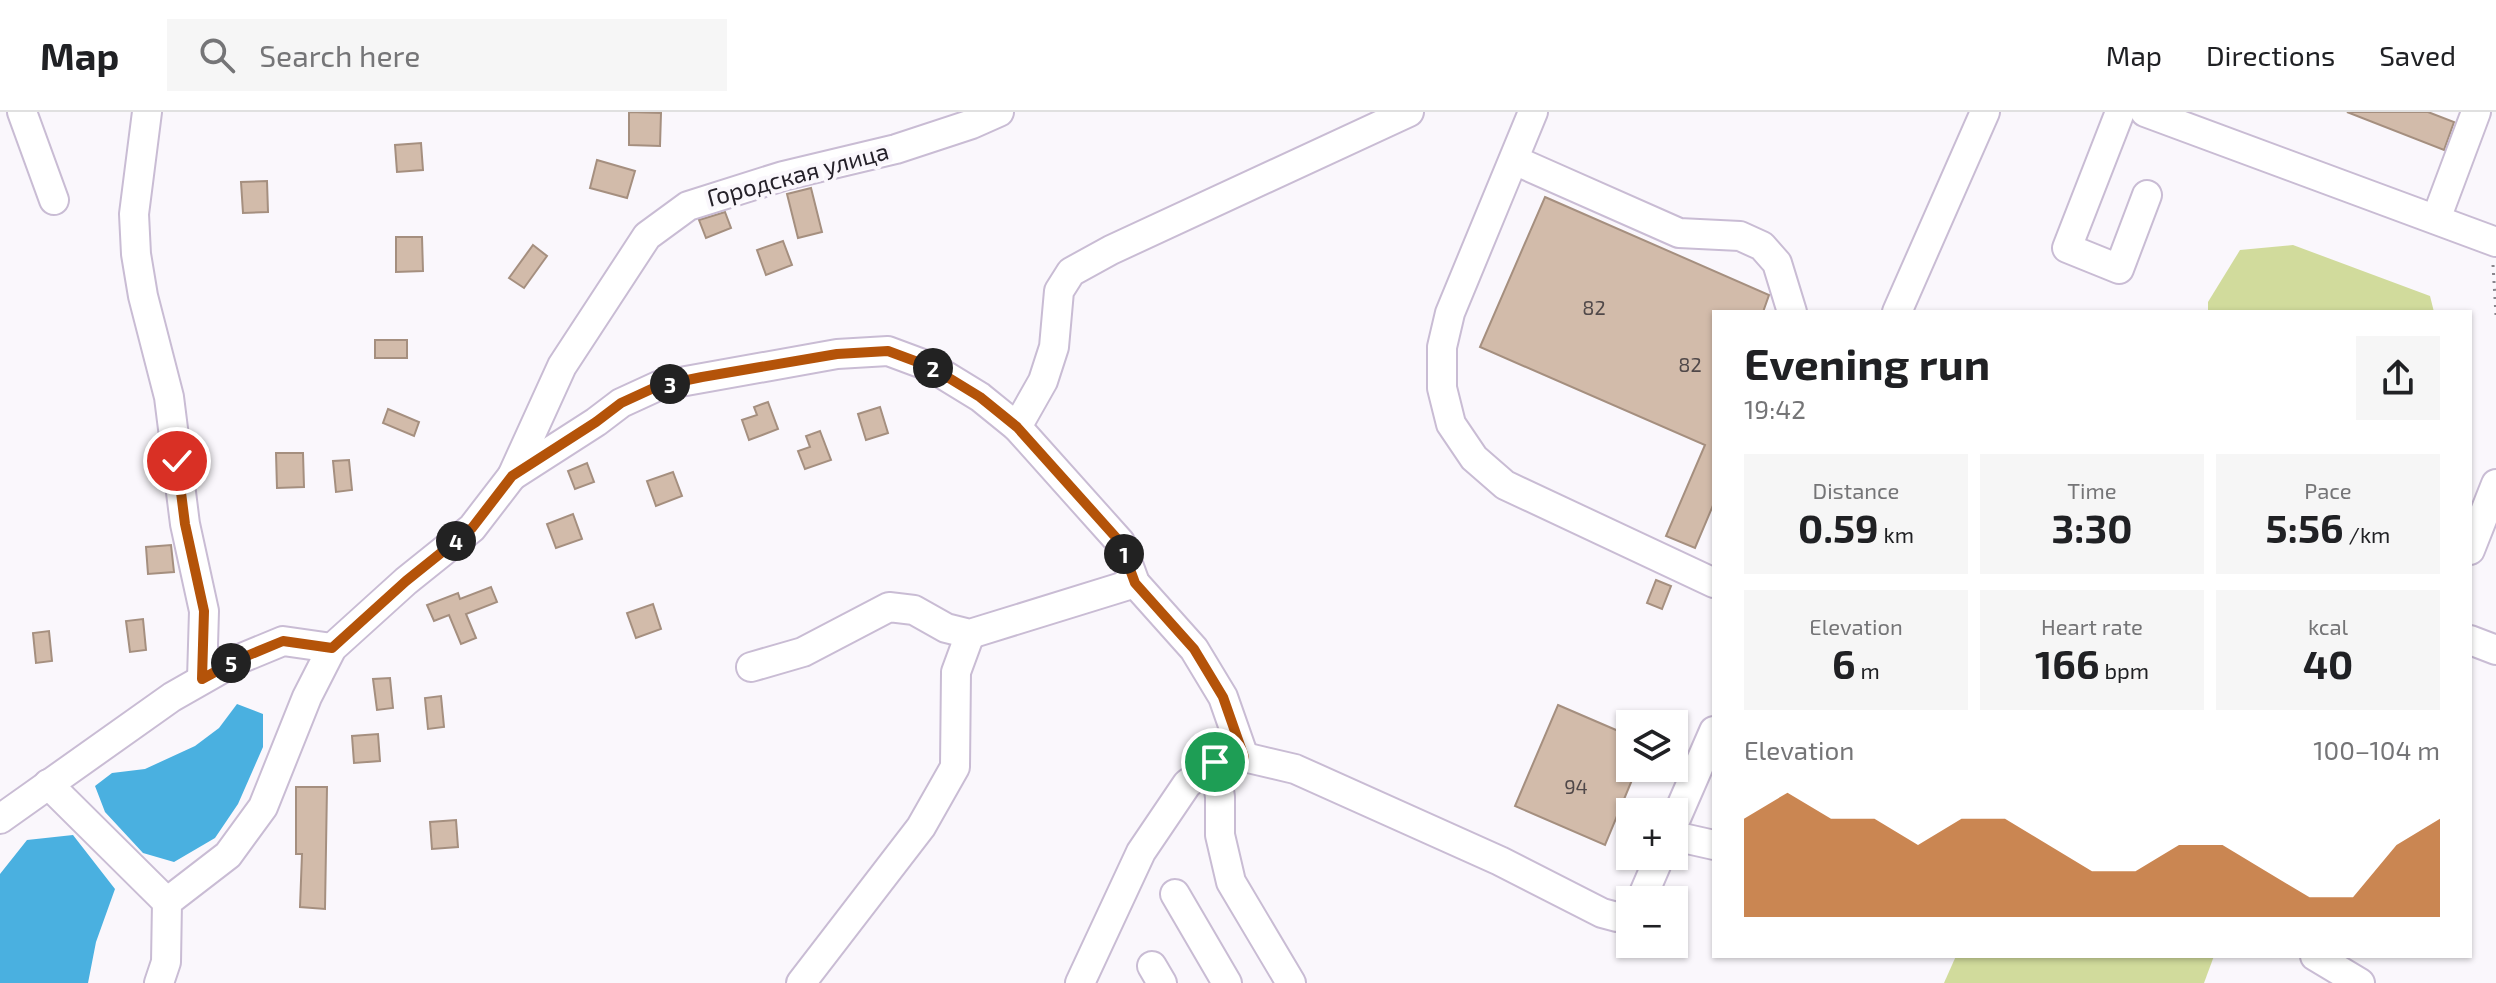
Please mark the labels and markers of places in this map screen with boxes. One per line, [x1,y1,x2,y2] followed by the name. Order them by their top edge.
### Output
[913,348,953,388] pin: 2
[650,364,690,404] pin: 3
[143,427,211,495] pin
[436,521,476,561] pin: 4
[1104,534,1144,574] pin: 1
[211,643,251,683] pin: 5
[1181,728,1249,796] pin

